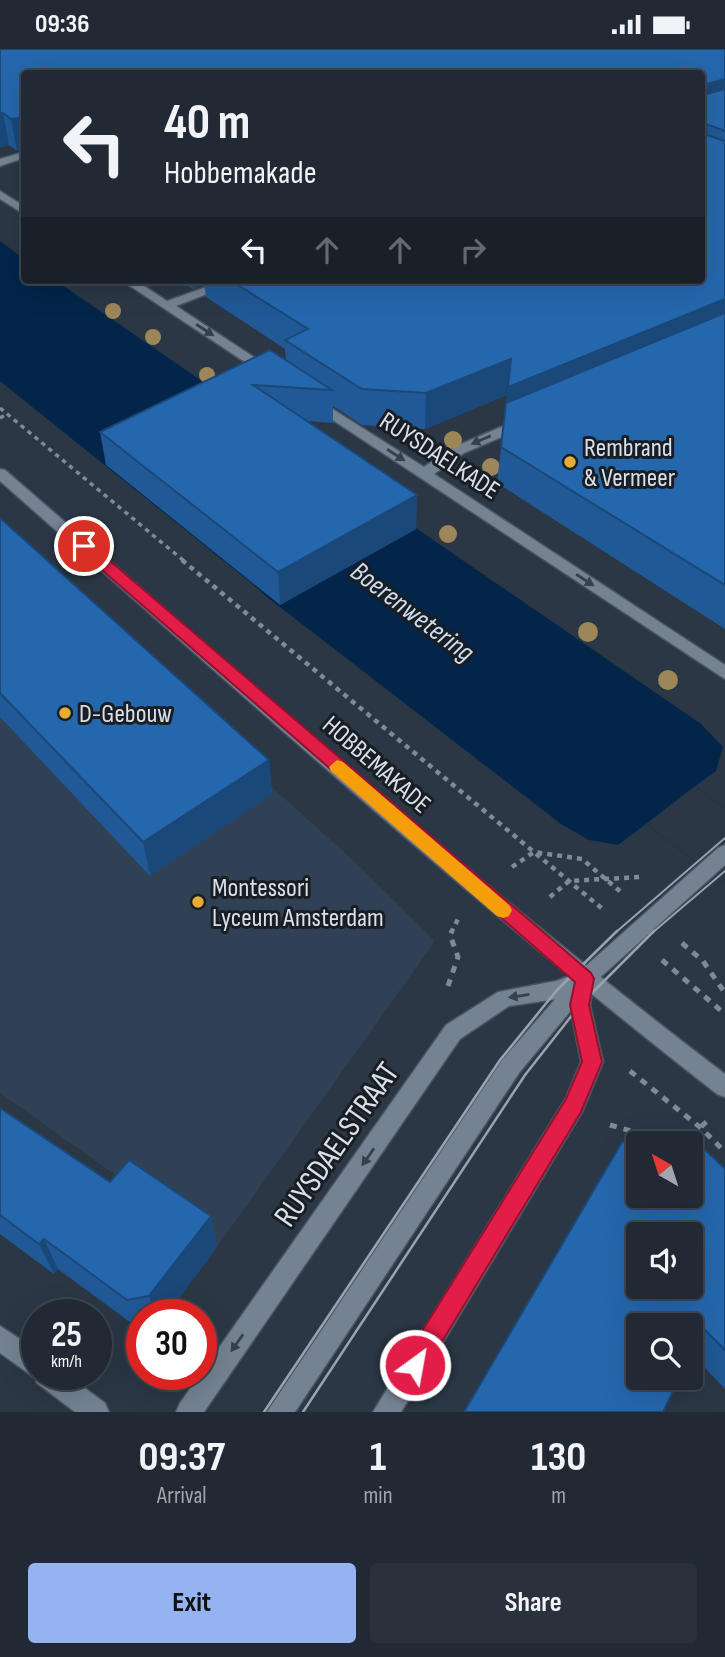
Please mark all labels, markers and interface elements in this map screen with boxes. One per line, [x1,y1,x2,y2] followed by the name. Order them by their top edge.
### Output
[35,9,89,40] text: 09:36
[164,94,250,153] text: 40 m
[49,98,140,189] icon: left
[164,154,317,193] text: Hobbemakade
[235,231,273,269] icon: left
[308,231,346,269] icon: ahead
[381,231,419,269] icon: ahead
[454,231,492,269] icon: right
[196,323,215,336] one-way arrow
[373,406,505,507] street label: RUYSDAELKADE
[584,433,676,494] place label: Rembrand & Vermeer
[471,435,492,446] one-way arrow
[386,448,405,461] one-way arrow
[562,454,578,470] marker: Rembrand & Vermeer
[54,516,114,576] pin
[65,527,103,565] icon: arrive
[344,555,481,670] water label: Boerenwetering
[576,574,595,587] one-way arrow
[79,699,172,730] place label: D-Gebouw
[57,705,73,721] marker: D-Gebouw
[316,710,436,820] street label: HOBBEMAKADE
[212,873,384,934] place label: Montessori Lyceum Amsterdam
[190,894,206,910] marker: Montessori Lyceum Amsterdam
[508,991,530,1002] one-way arrow
[266,1055,408,1235] street label: RUYSDAELSTRAAT
[626,1131,704,1207] north arrow
[626,1131,703,1390] map controls
[361,1148,375,1166] one-way arrow
[626,1222,703,1299] button: sound
[126,1299,217,1390] speed limit sign: 30
[626,1313,703,1390] button: search
[51,1314,82,1357] text: 25
[378,1328,452,1402] position arrow
[230,1334,244,1352] one-way arrow
[51,1351,82,1372] text: km/h
[139,1432,225,1483] text: 09:37
[370,1432,386,1483] text: 1
[531,1432,586,1483] text: 130
[157,1482,207,1510] text: Arrival
[364,1482,392,1510] text: min
[551,1482,566,1510] text: m
[28,1563,356,1643] button: Exit
[370,1563,697,1643] button: Share

